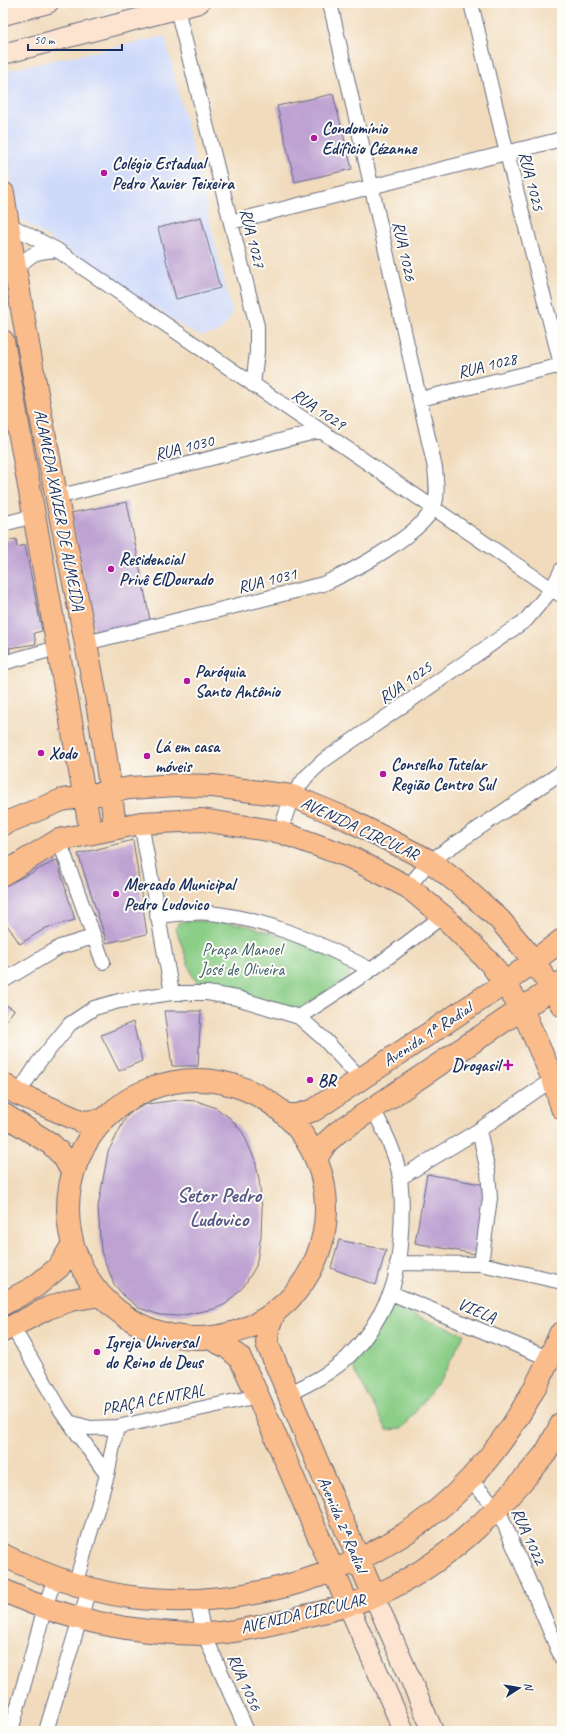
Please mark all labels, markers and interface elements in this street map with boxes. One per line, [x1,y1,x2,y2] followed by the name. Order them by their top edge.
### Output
[28,26,122,52] scale bar
[34,32,56,48] text: 50 m
[322,118,418,159] place label: Condomínio Edíficio Cézanne
[309,133,319,143] marker: Condomínio Edíficio Cézanne
[514,149,549,214] street label: RUA 1025
[112,153,235,194] place label: Colégio Estadual Pedro Xavier Teixeira
[99,168,109,178] marker: Colégio Estadual Pedro Xavier Teixeira
[235,206,270,271] street label: RUA 1027
[388,219,421,284] street label: RUA 1026
[455,347,521,383] street label: RUA 1028
[288,384,351,436] street label: RUA 1029
[30,408,89,613] street label: ALAMEDA XAVIER DE ALMEIDA
[152,430,217,465] street label: RUA 1030
[119,549,215,590] place label: Residencial Privê ElDourado
[235,563,300,598] street label: RUA 1031
[106,564,116,574] marker: Residencial Privê ElDourado
[375,656,437,708] street label: RUA 1025
[195,661,282,702] place label: Paróquia Santo Antônio
[182,676,192,686] marker: Paróquia Santo Antônio
[155,736,221,777] place label: Lá em casa móveis
[49,743,79,764] place label: Xodo
[36,748,46,758] marker: Xodo
[142,751,152,761] marker: Lá em casa móveis
[391,754,498,795] place label: Conselho Tutelar Região Centro Sul
[378,769,388,779] marker: Conselho Tutelar Região Centro Sul
[298,792,423,866] street label: AVENIDA CIRCULAR
[124,874,238,915] place label: Mercado Municipal Pedro Ludovico
[111,889,121,899] marker: Mercado Municipal Pedro Ludovico
[199,939,285,980] park label: Praça Manoel José de Oliveira
[379,996,478,1071] street label: Avenida 1ª Radial
[452,1055,504,1076] place label: Drogasil
[503,1060,513,1070] marker: Drogasil
[318,1070,338,1091] place label: BR
[305,1075,315,1085] marker: BR
[177,1182,263,1232] district label: Setor Pedro Ludovico
[455,1293,499,1328] street label: VIELA
[105,1332,205,1373] place label: Igreja Universal do Reino de Deus
[92,1347,102,1357] marker: Igreja Universal do Reino de Deus
[100,1379,207,1421] street label: PRAÇA CENTRAL
[313,1473,373,1578] street label: Avenida 2ª Radial
[507,1504,551,1569] street label: RUA 1022
[239,1589,369,1638] street label: AVENIDA CIRCULAR
[223,1650,267,1715] street label: RUA 1056
[499,1668,539,1708] north arrow
[521,1681,537,1693] text: N

